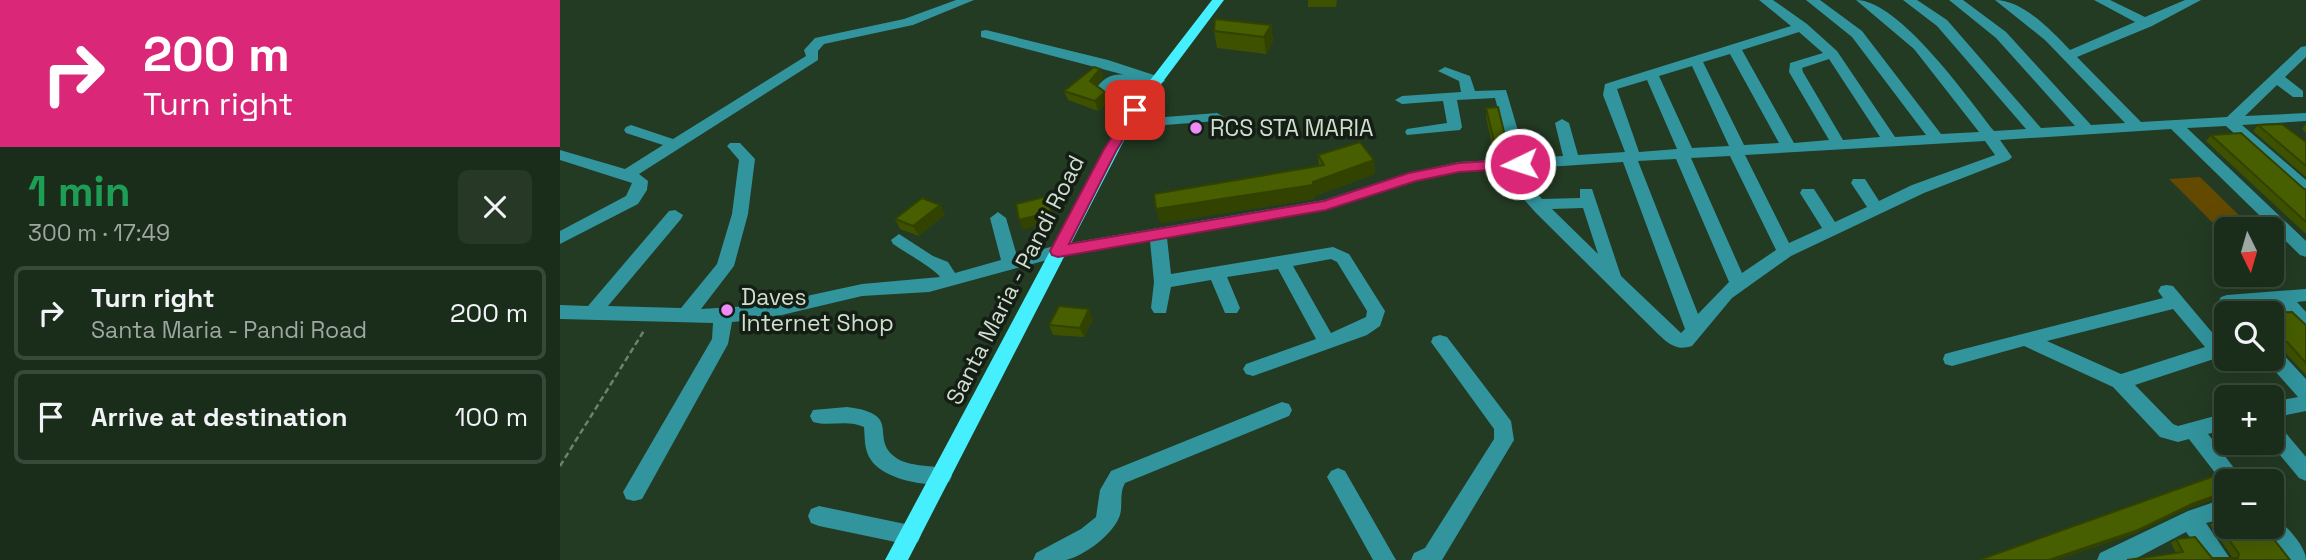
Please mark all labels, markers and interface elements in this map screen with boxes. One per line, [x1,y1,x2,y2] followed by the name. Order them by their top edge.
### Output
[143,23,290,85] text: 200 m
[28,28,119,119] icon: right
[1105,80,1165,140] pin
[143,84,293,124] text: Turn right
[1116,91,1154,129] icon: arrive
[1210,113,1374,143] place label: RCS STA MARIA
[1188,120,1204,136] marker: RCS STA MARIA
[1483,127,1557,201] position arrow
[939,150,1091,410] street label: Santa Maria - Pandi Road
[28,165,131,218] text: 1 min
[458,170,532,244] button: close
[2214,217,2284,287] north arrow
[2214,217,2284,539] map controls
[28,218,170,248] text: 300 m · 17:49
[91,281,215,315] text: Turn right
[741,282,894,338] place label: Daves Internet Shop
[32,294,70,332] icon: right
[450,296,528,330] text: 200 m
[2214,301,2284,371] button: search
[719,302,735,318] marker: Daves Internet Shop
[91,315,367,345] text: Santa Maria - Pandi Road
[2214,385,2284,455] button: +
[32,398,70,436] icon: arrive
[91,400,348,434] text: Arrive at destination
[455,400,528,434] text: 100 m
[2214,469,2284,539] button: −

